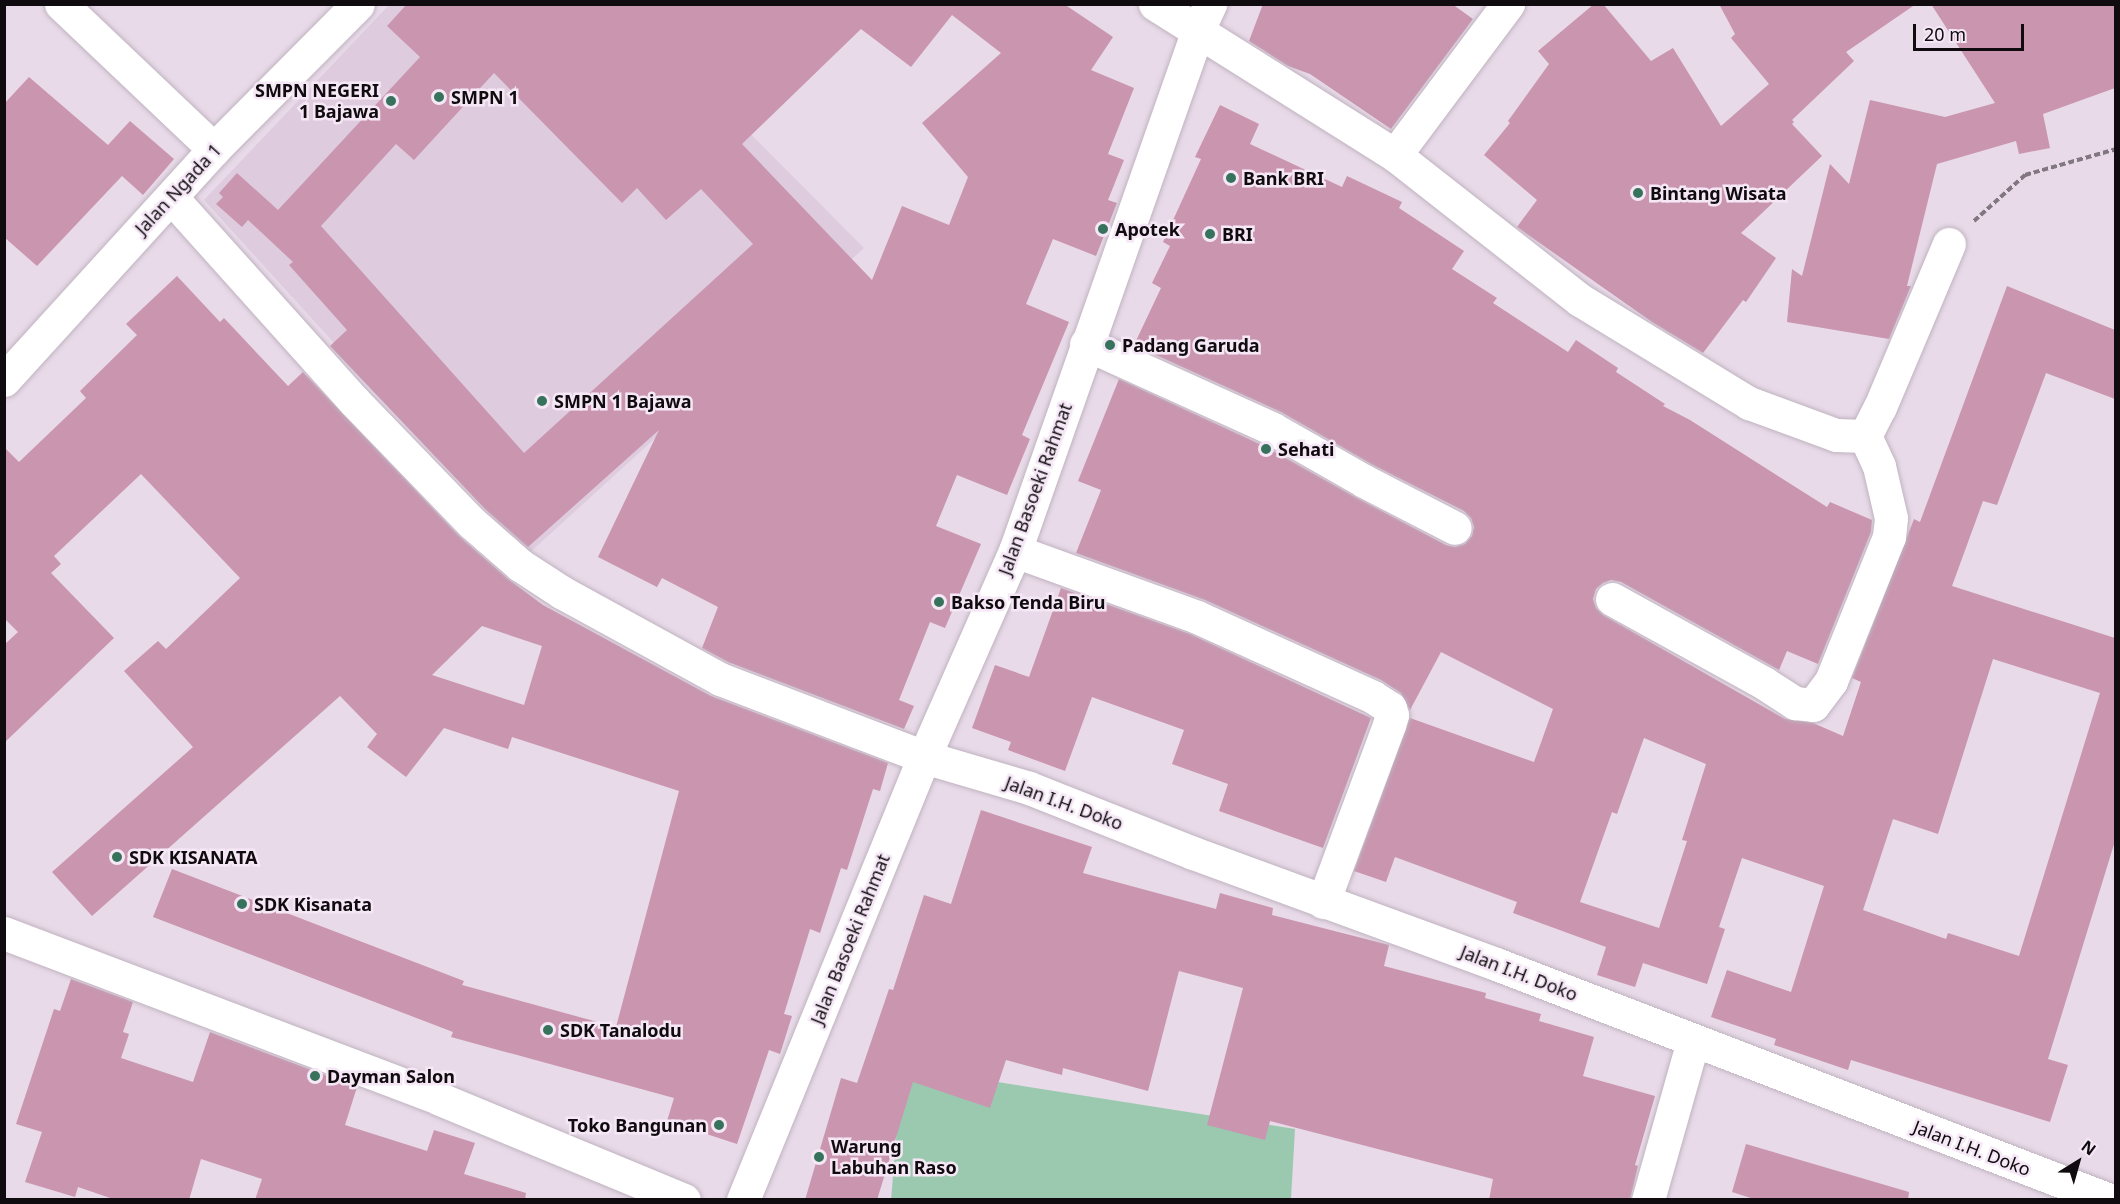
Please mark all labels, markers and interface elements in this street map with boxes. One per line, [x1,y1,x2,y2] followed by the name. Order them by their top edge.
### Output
[1916,12,2027,50] scale bar
[1924,22,1966,46] text: 20 m
[255,80,379,122] place label: SMPN NEGERI 1 Bajawa
[451,86,519,108] place label: SMPN 1
[432,90,446,104] marker: SMPN 1
[384,94,398,108] marker: SMPN NEGERI 1 Bajawa
[130,139,226,239] street label: Jalan Ngada 1
[1243,167,1324,189] place label: Bank BRI
[1224,171,1238,185] marker: Bank BRI
[1650,182,1787,204] place label: Bintang Wisata
[1631,186,1645,200] marker: Bintang Wisata
[1115,218,1180,240] place label: Apotek
[1096,222,1110,236] marker: Apotek
[1222,223,1253,245] place label: BRI
[1203,227,1217,241] marker: BRI
[1122,334,1260,356] place label: Padang Garuda
[1103,338,1117,352] marker: Padang Garuda
[554,390,691,412] place label: SMPN 1 Bajawa
[535,394,549,408] marker: SMPN 1 Bajawa
[994,400,1076,578] street label: Jalan Basoeki Rahmat
[1278,438,1334,460] place label: Sehati
[1259,442,1273,456] marker: Sehati
[951,591,1105,613] place label: Bakso Tenda Biru
[932,595,946,609] marker: Bakso Tenda Biru
[1002,772,1126,834] street label: Jalan I.H. Doko
[129,846,257,868] place label: SDK KISANATA
[110,850,124,864] marker: SDK KISANATA
[806,851,894,1027] street label: Jalan Basoeki Rahmat
[254,893,372,915] place label: SDK Kisanata
[235,897,249,911] marker: SDK Kisanata
[1457,941,1581,1005] street label: Jalan I.H. Doko
[560,1019,682,1041] place label: SDK Tanalodu
[541,1023,555,1037] marker: SDK Tanalodu
[327,1065,455,1087] place label: Dayman Salon
[308,1069,322,1083] marker: Dayman Salon
[568,1114,707,1136] place label: Toko Bangunan
[1910,1116,2034,1180] street label: Jalan I.H. Doko
[712,1118,726,1132] marker: Toko Bangunan
[2048,1132,2108,1192] north arrow
[2077,1135,2101,1160] text: N
[831,1136,957,1178] place label: Warung Labuhan Raso
[812,1150,826,1164] marker: Warung Labuhan Raso

